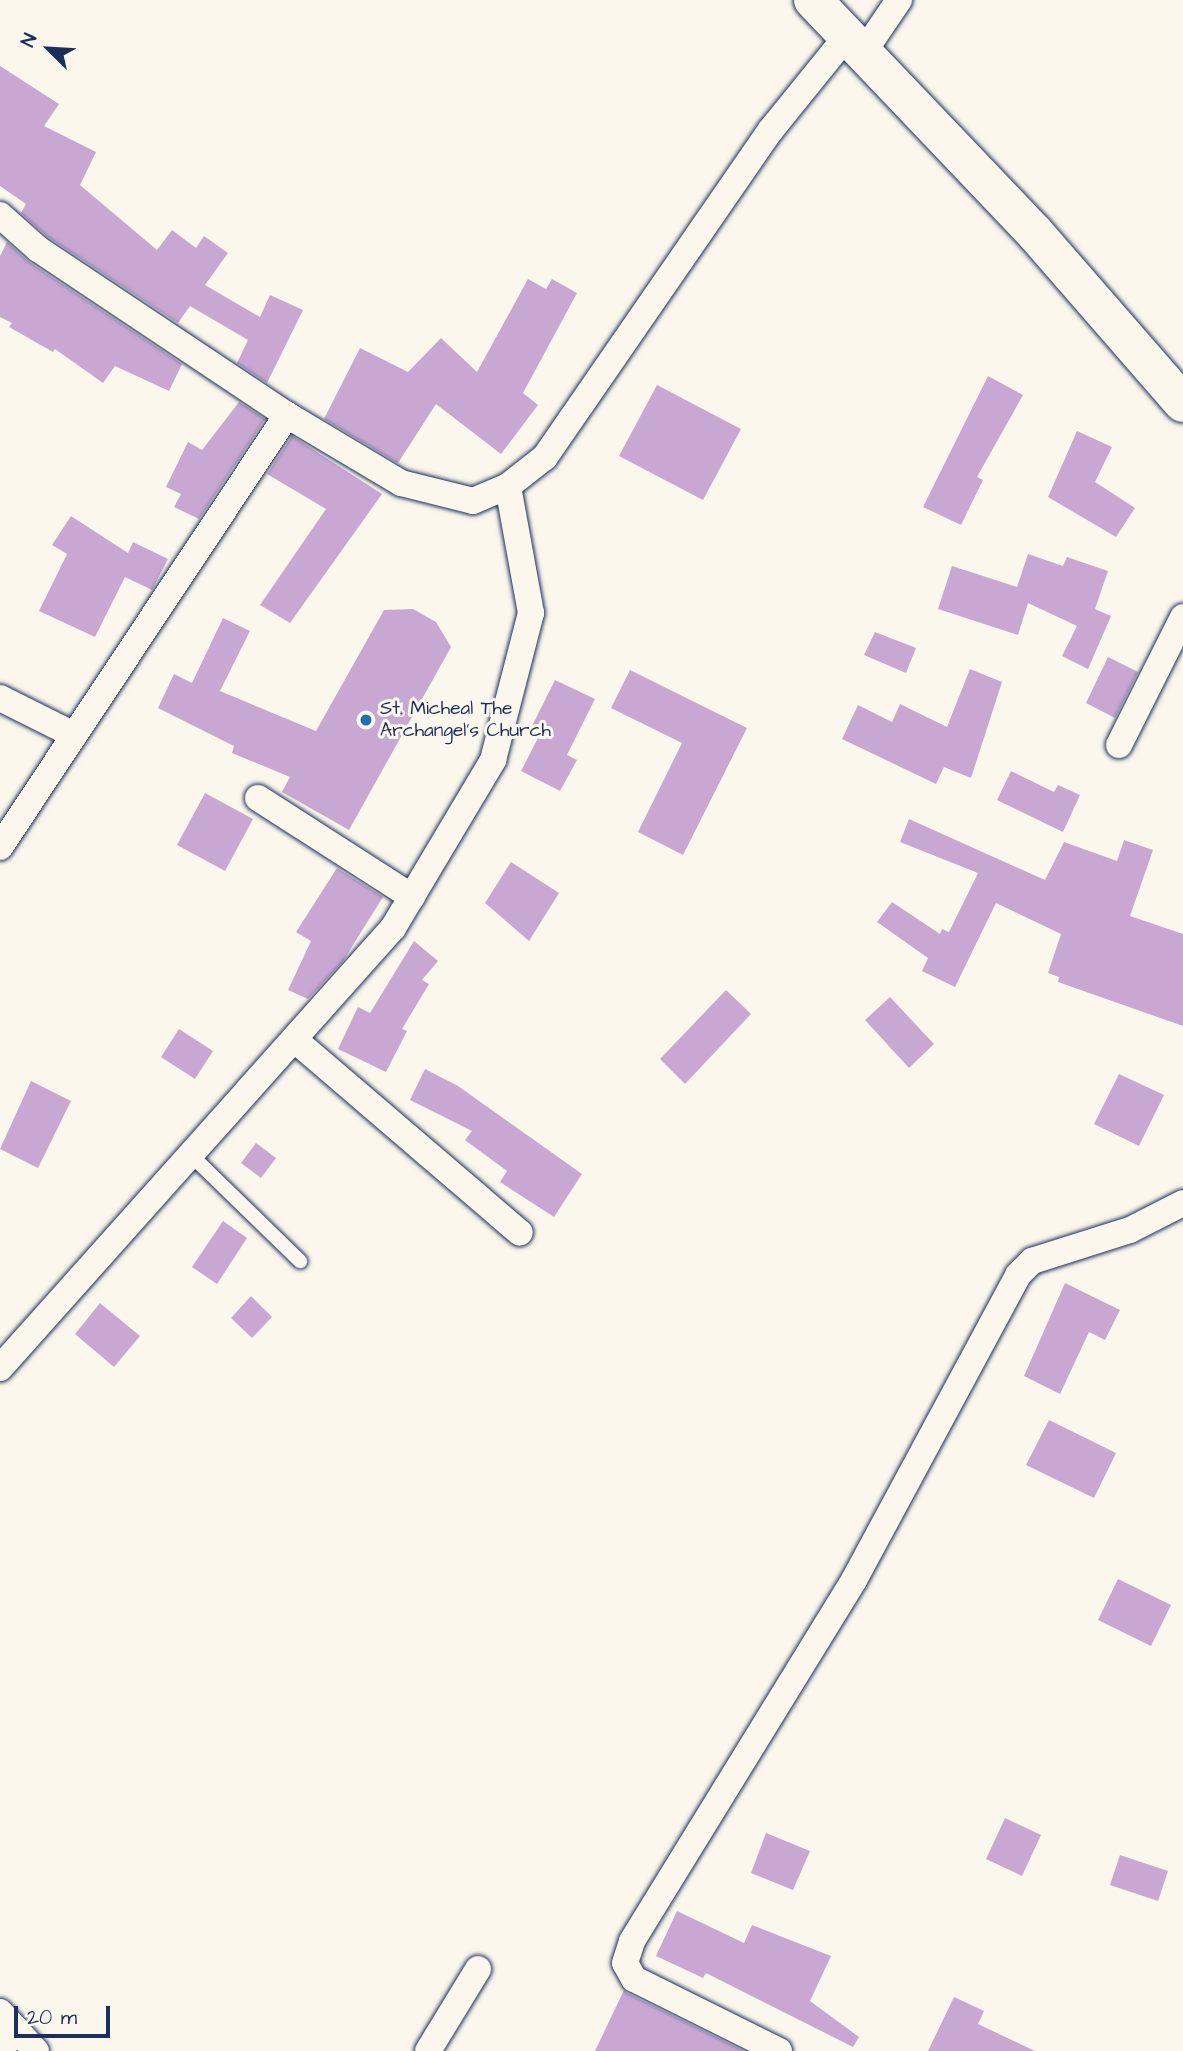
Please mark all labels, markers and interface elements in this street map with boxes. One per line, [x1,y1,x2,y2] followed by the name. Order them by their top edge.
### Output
[14,14,84,84] north arrow
[15,29,44,51] text: N
[380,698,551,742] place label: St. Micheal The Archangel's Church
[358,712,374,728] marker: St. Micheal The Archangel's Church
[18,1992,114,2036] scale bar
[27,2003,77,2032] text: 20 m

